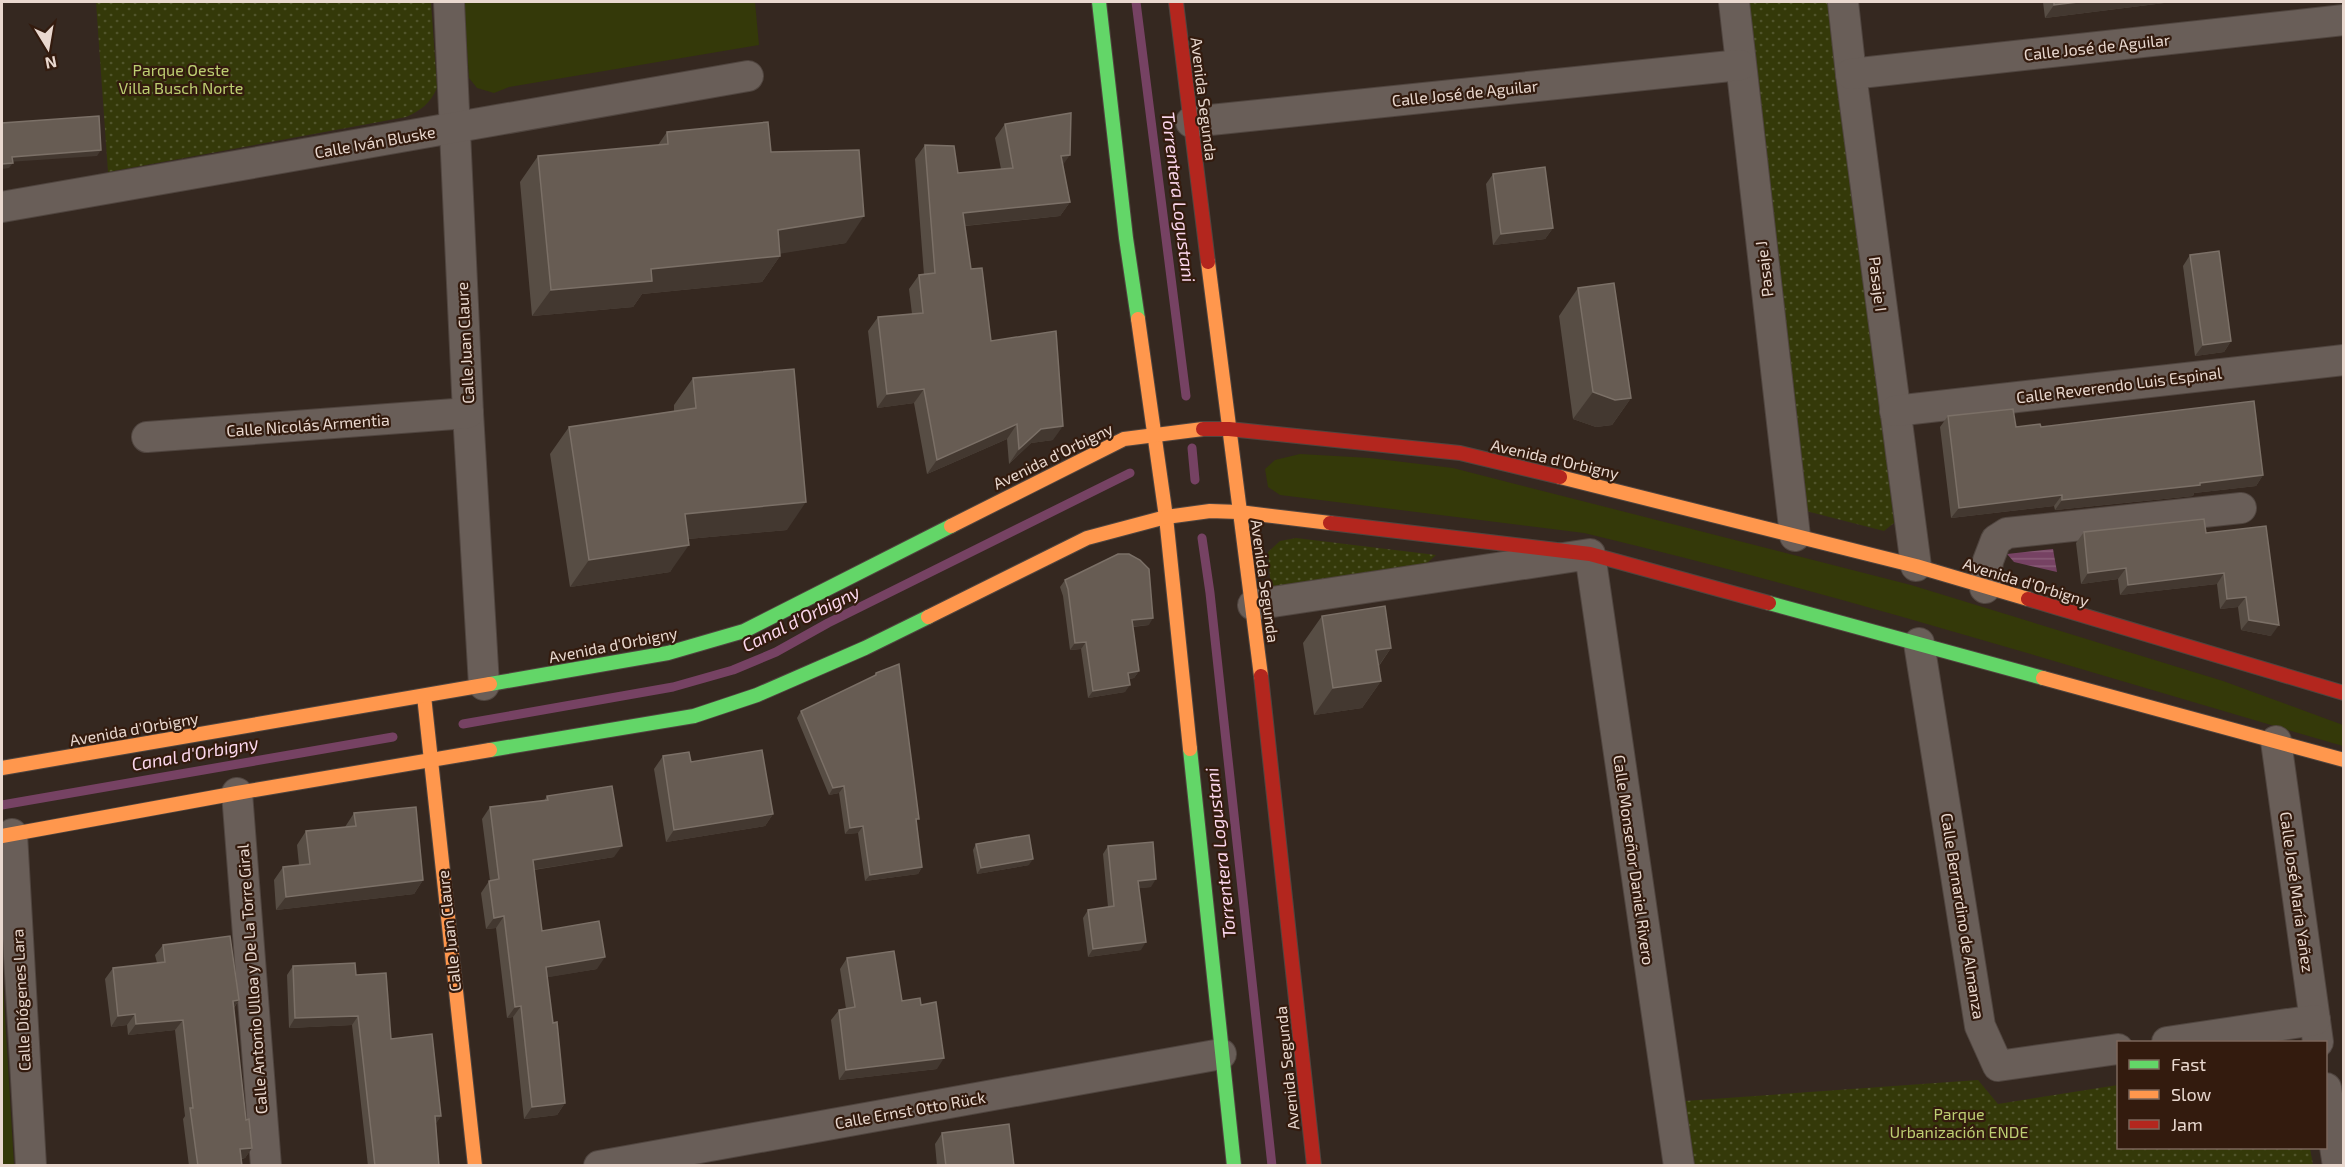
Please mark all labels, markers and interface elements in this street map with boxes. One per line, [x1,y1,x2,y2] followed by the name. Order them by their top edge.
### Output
[18,18,78,78] north arrow
[2023,29,2172,64] street label: Calle José de Aguilar
[1187,36,1221,162] street label: Avenida Segunda
[43,53,58,74] text: N
[119,60,243,97] park label: Parque Oeste Villa Busch Norte
[1391,75,1540,110] street label: Calle José de Aguilar
[1158,110,1200,284] water label: Torrentera Logustani
[313,122,437,161] street label: Calle Iván Bluske
[1751,240,1777,298] street label: Pasaje J
[1865,255,1891,313] street label: Pasaje I
[452,282,477,404] street label: Calle Juan Claure
[2015,362,2223,407] street label: Calle Reverendo Luis Espinal
[226,409,390,440] street label: Calle Nicolás Armentia
[990,418,1116,493] street label: Avenida d'Orbigny
[1489,435,1621,483] street label: Avenida d'Orbigny
[1247,518,1284,644] street label: Avenida Segunda
[1961,553,2092,610] street label: Avenida d'Orbigny
[738,580,863,656] water label: Canal d'Orbigny
[547,623,679,666] street label: Avenida d'Orbigny
[68,708,200,749] street label: Avenida d'Orbigny
[130,731,260,775] water label: Canal d'Orbigny
[1610,754,1659,966] street label: Calle Monseñor Daniel Rivero
[1200,766,1240,939] water label: Torrentera Logustani
[2277,810,2318,974] street label: Calle José María Yañez
[1938,811,1989,1020] street label: Calle Bernardino de Almanza
[233,843,270,1115] street label: Calle Antonio Ulloa y De La Torre Giral
[433,869,464,993] street label: Calle Juan Claure
[7,928,34,1072] street label: Calle Diógenes Lara
[1271,1005,1302,1131] street label: Avenida Segunda
[2117,1041,2327,1149] legend
[2171,1053,2206,1075] text: Fast
[2171,1083,2212,1105] text: Slow
[833,1087,987,1132] street label: Calle Ernst Otto Rück
[1890,1104,2028,1141] park label: Parque Urbanización ENDE
[2171,1113,2203,1135] text: Jam

